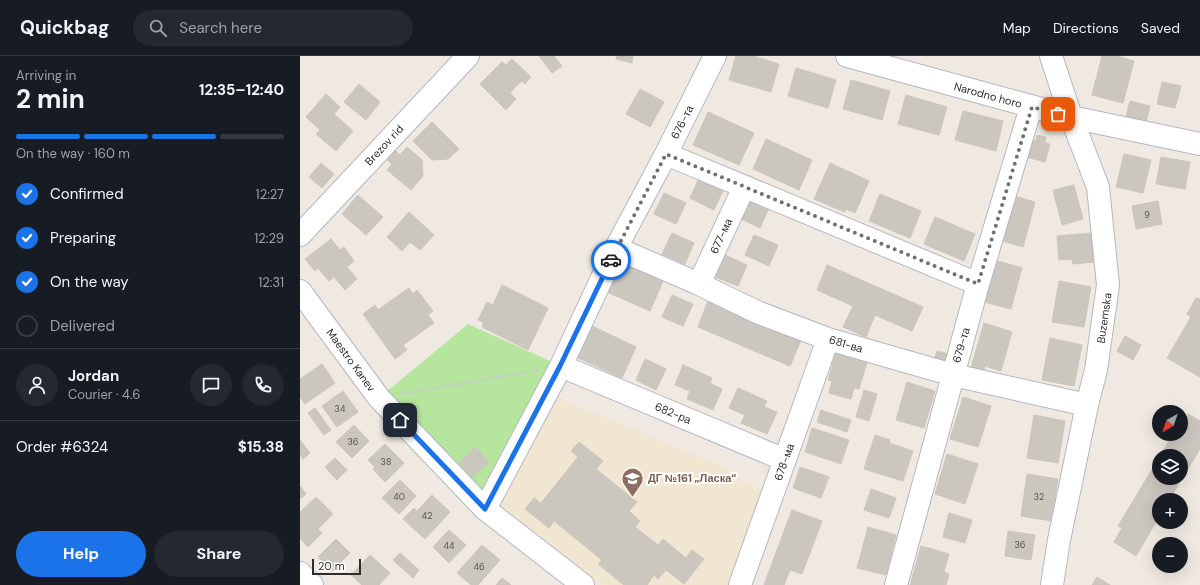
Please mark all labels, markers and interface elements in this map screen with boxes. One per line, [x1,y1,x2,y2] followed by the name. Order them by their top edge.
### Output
[133,10,413,46] search box
[20,15,109,40] text: Quickbag
[147,17,169,39] icon: search
[179,18,262,38] text: Search here
[1003,19,1031,37] text: Map
[1053,19,1119,37] text: Directions
[1141,19,1180,37] text: Saved
[16,67,76,84] text: Arriving in
[952,79,1024,111] street label: Narodno horo
[199,80,284,100] text: 12:35–12:40
[16,82,85,116] text: 2 min
[1041,97,1075,131] pin
[668,102,697,141] street label: 676-та
[1047,103,1069,125] icon: bag
[362,122,406,168] street label: Brezov rid
[16,145,130,162] text: On the way · 160 m
[16,183,38,205] icon: check
[50,184,124,204] text: Confirmed
[256,186,284,203] text: 12:27
[1144,209,1150,221] house number: 9
[707,215,736,256] street label: 677-ма
[16,227,38,249] icon: check
[50,228,116,248] text: Preparing
[254,230,284,247] text: 12:29
[591,240,631,280] courier
[600,249,622,271] icon: car
[16,271,38,293] icon: check
[50,272,129,292] text: On the way
[258,274,284,291] text: 12:31
[1094,292,1114,344] street label: Buzemska
[50,316,115,336] text: Delivered
[949,325,973,364] street label: 679-та
[323,326,379,394] street label: Maestro Kanev
[827,332,865,356] street label: 681-ва
[16,364,58,406] button: person
[190,364,232,406] button: chat
[242,364,284,406] button: phone
[68,366,119,386] text: Jordan
[68,386,140,403] text: Courier · 4.6
[653,399,694,427] street label: 682-ра
[335,403,346,415] house number: 34
[383,403,417,437] pin
[1152,405,1188,441] north arrow
[1152,405,1188,573] map controls
[389,409,411,431] icon: home
[348,436,359,448] house number: 36
[16,437,108,457] text: Order #6324
[238,437,284,457] text: $15.38
[771,441,797,483] street label: 678-ма
[1152,449,1188,485] button: layers
[381,456,391,468] house number: 38
[619,465,645,498] school or university icon: ДГ №161 „Ласка“
[648,471,736,485] place label: ДГ №161 „Ласка“
[393,491,405,503] house number: 40
[1034,491,1044,503] house number: 32
[1152,493,1188,529] button: +
[422,510,432,522] house number: 42
[16,531,146,577] button: Help
[154,531,284,577] button: Share
[1152,537,1188,573] button: −
[1015,539,1026,551] house number: 36
[444,540,455,552] house number: 44
[312,557,361,576] scale bar
[318,559,344,573] text: 20 m
[473,561,485,573] house number: 46

